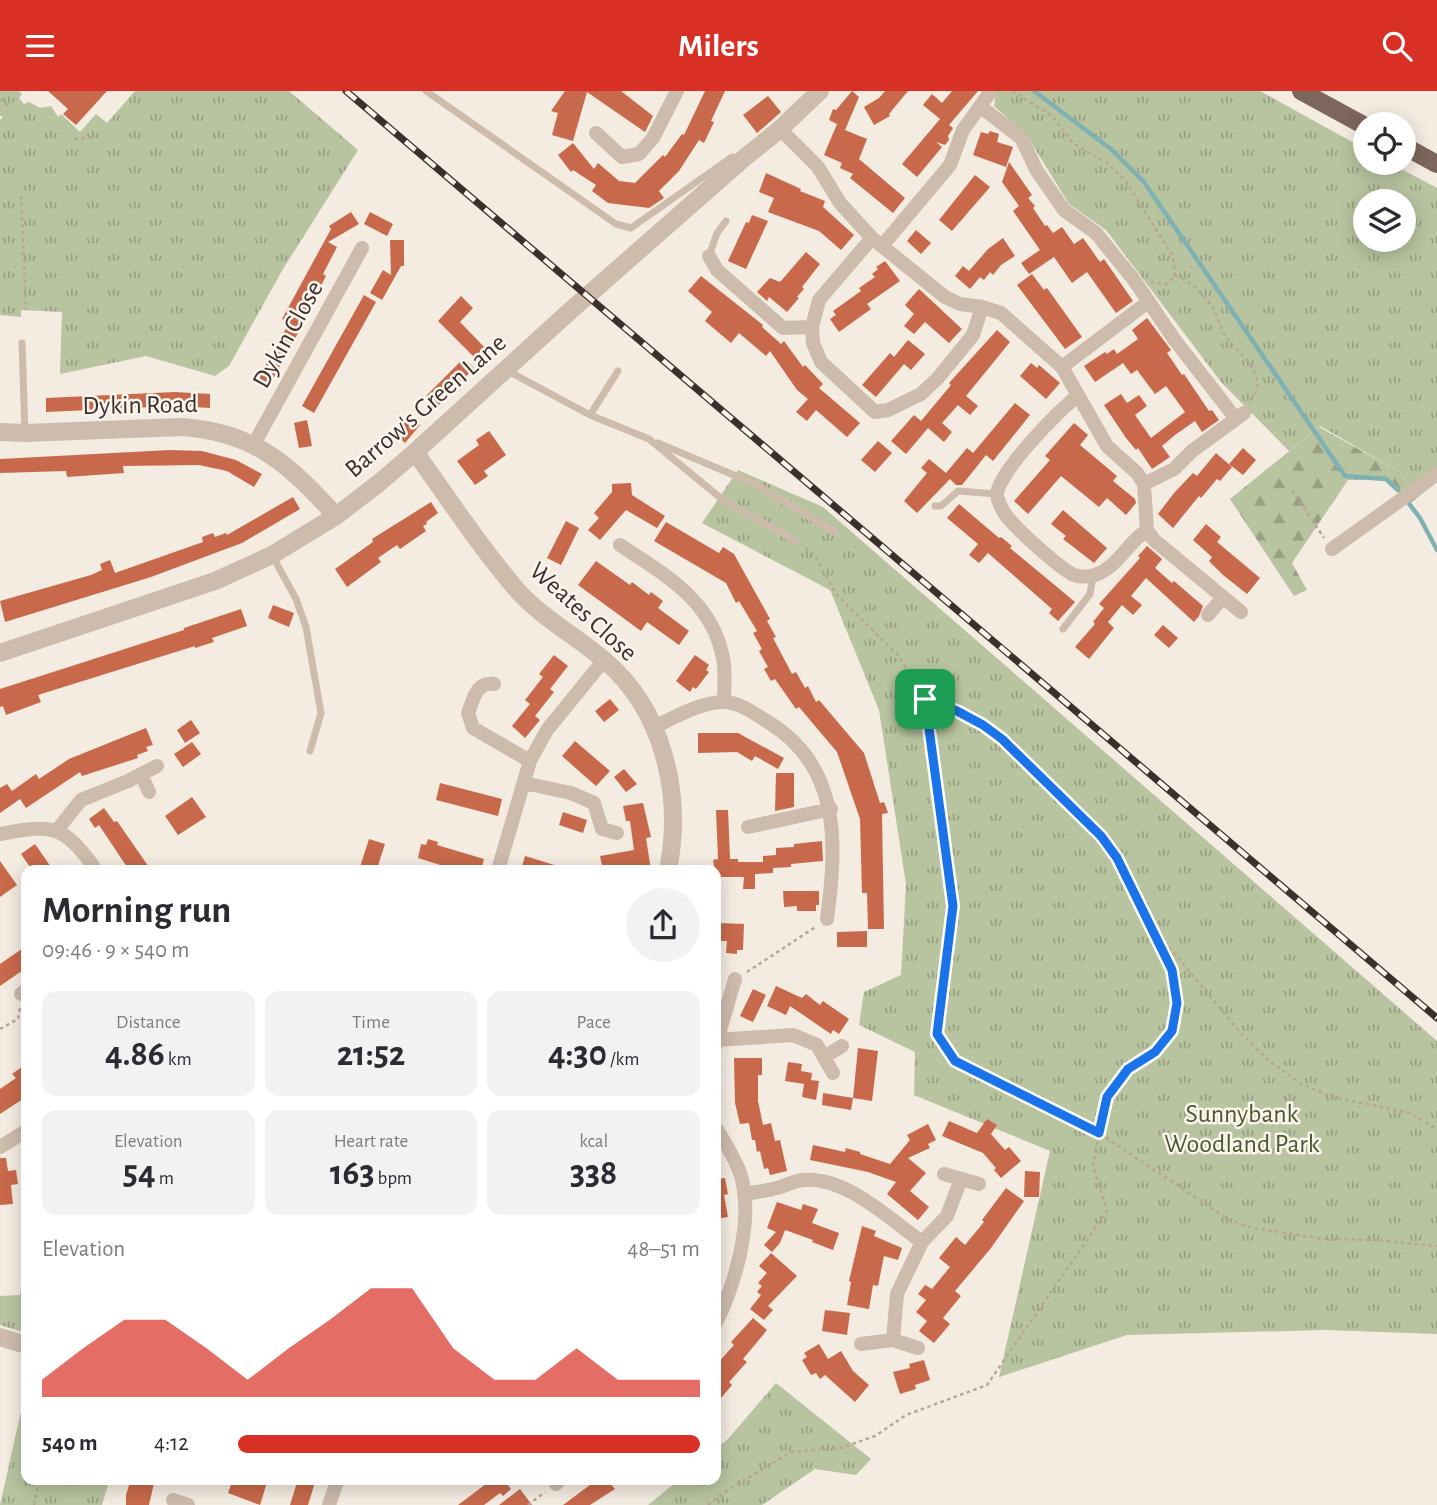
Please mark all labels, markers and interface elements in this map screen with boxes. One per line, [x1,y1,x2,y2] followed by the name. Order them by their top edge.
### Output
[21,27,59,65] icon: menu
[1378,27,1416,65] icon: search
[678,30,759,62] text: Milers
[1353,112,1416,252] map controls
[1353,112,1416,175] button: locate
[1353,189,1416,252] button: layers
[248,277,328,392] street label: Dykin Close
[340,329,511,482] street label: Barrow's Green Lane
[82,391,198,419] street label: Dykin Road
[525,557,642,666] street label: Weates Close
[895,669,955,729] pin
[906,680,944,718] icon: arrive
[626,888,700,962] button: share
[42,892,231,930] text: Morning run
[42,939,189,962] text: 09:46 · 9 × 540 m
[116,1013,181,1032] text: Distance
[352,1013,390,1032] text: Time
[577,1013,611,1032] text: Pace
[105,1037,165,1072] text: 4.86
[337,1037,405,1072] text: 21:52
[548,1037,607,1072] text: 4:30
[165,1050,192,1069] text: km
[607,1050,639,1069] text: /km
[1164,1101,1320,1157] park label: Sunnybank Woodland Park
[114,1132,183,1151] text: Elevation
[334,1132,408,1151] text: Heart rate
[579,1132,608,1151] text: kcal
[123,1156,156,1191] text: 54
[330,1156,374,1191] text: 163
[570,1156,617,1191] text: 338
[156,1169,174,1188] text: m
[374,1169,412,1188] text: bpm
[42,1238,125,1261] text: Elevation
[627,1238,700,1261] text: 48–51 m
[42,1432,98,1455] text: 540 m
[154,1432,189,1455] text: 4:12

